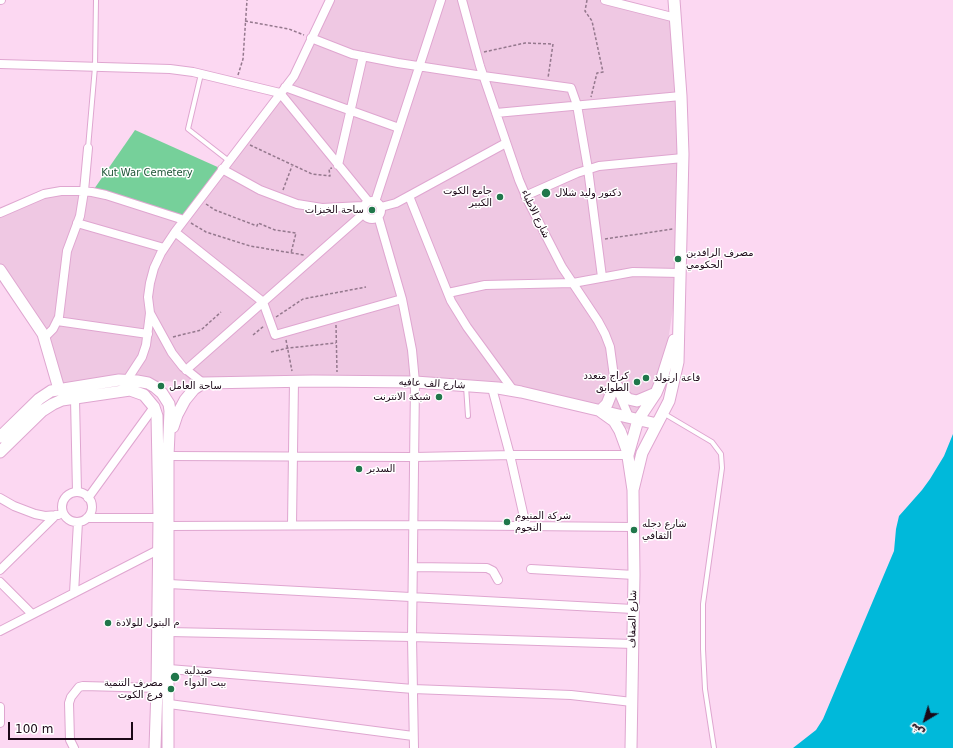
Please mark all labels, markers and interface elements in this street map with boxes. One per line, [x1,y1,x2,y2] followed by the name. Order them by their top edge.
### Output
[101,167,193,179] park label: Kut War Cemetery
[443,185,492,208] place label: جامع الكوت الكبير
[540,187,552,199] marker: دكتور وليد شلال
[555,187,621,199] place label: دكتور وليد شلال
[518,188,552,240] street label: شارع الاطباء
[495,192,505,202] marker: جامع الكوت الكبير
[305,204,364,216] place label: ساحة الخبزات
[367,205,377,215] marker: ساحة الخبزات
[686,247,754,270] place label: مصرف الرافدين الحكومي
[673,254,683,264] marker: مصرف الرافدين الحكومي
[583,370,629,394] place label: كراج متعدد الطوابق
[654,372,700,384] place label: قاعة ارنولد
[641,373,651,383] marker: قاعة ارنولد
[398,376,466,392] street label: شارع الف عافيه
[632,377,642,387] marker: كراج متعدد الطوابق
[169,380,222,392] place label: ساحة العامل
[156,381,166,391] marker: ساحة العامل
[373,391,431,403] place label: شبكة الانترنت
[434,392,444,402] marker: شبكة الانترنت
[367,463,395,475] place label: السدير
[354,464,364,474] marker: السدير
[515,510,571,534] place label: شركة المنيوم النجوم
[502,517,512,527] marker: شركة المنيوم النجوم
[642,518,687,542] place label: شارع دجله الثقافي
[629,525,639,535] marker: شارع دجله الثقافي
[626,590,640,648] street label: شارع الضفاف
[116,617,180,629] place label: م البتول للولادة
[103,618,113,628] marker: م البتول للولادة
[184,665,226,688] place label: صيدلية بيت الدواء
[169,671,181,683] marker: صيدلية بيت الدواء
[104,677,163,700] place label: مصرف التنمية فرع الكوت
[166,684,176,694] marker: مصرف التنمية فرع الكوت
[905,700,945,740] north arrow
[10,714,135,740] scale bar
[907,720,927,740] text: ش
[15,722,53,736] text: 100 m

